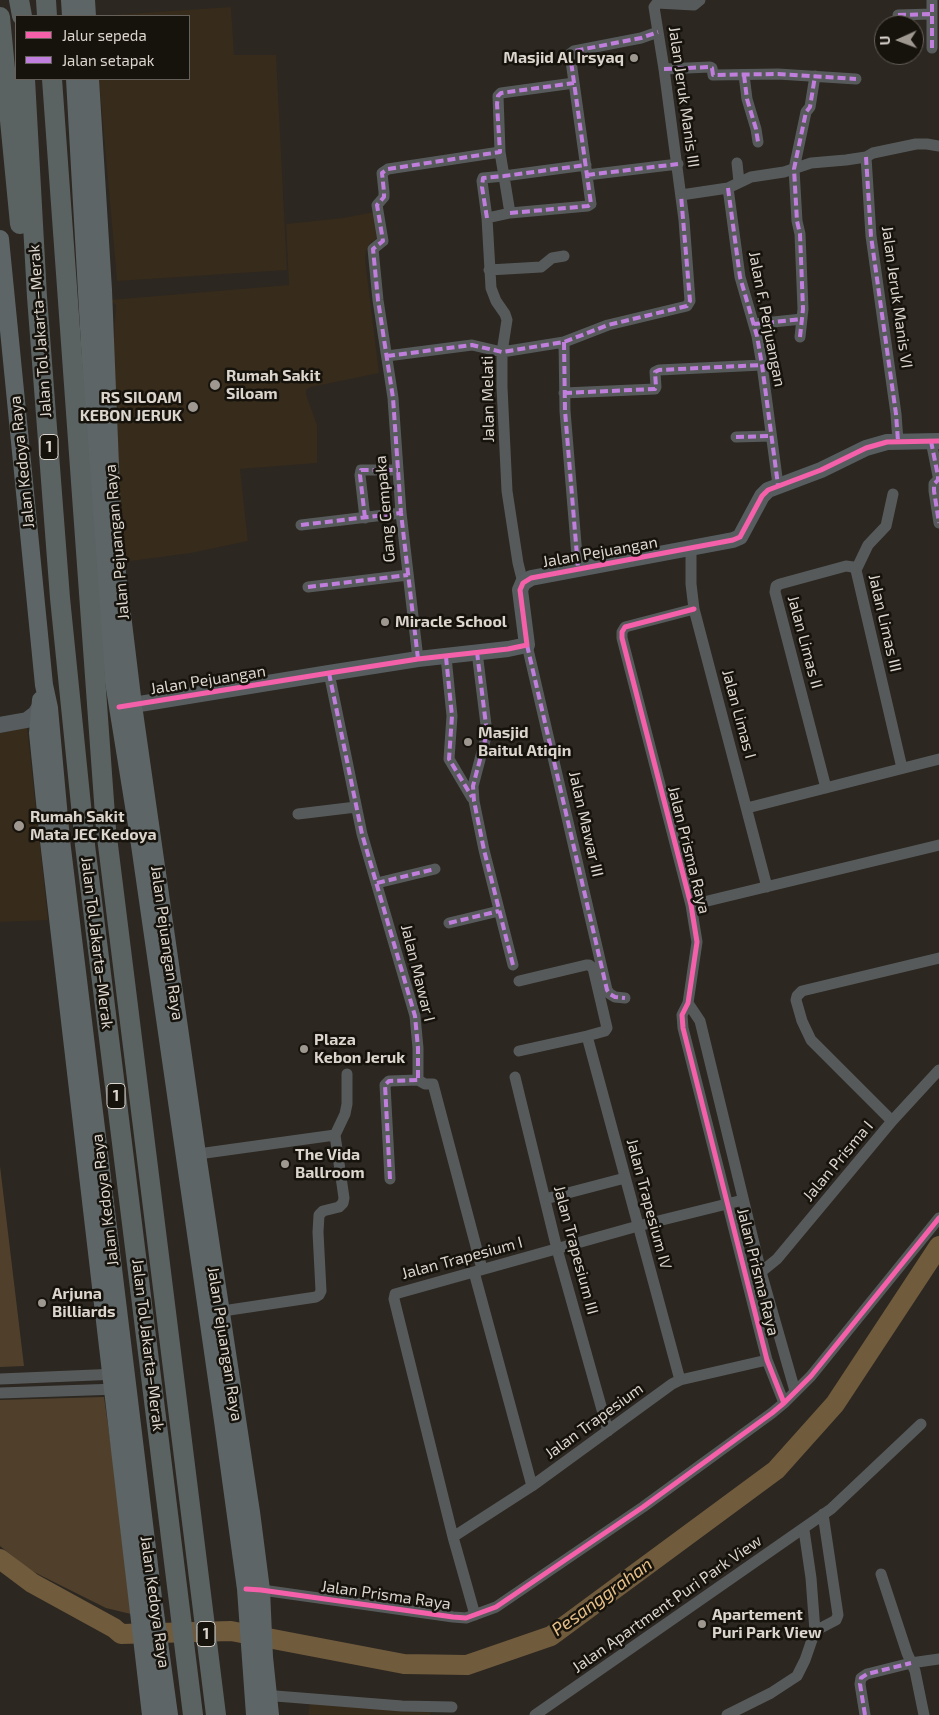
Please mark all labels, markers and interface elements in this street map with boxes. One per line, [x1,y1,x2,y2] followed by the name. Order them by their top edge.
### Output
[15,15,190,80] legend
[874,15,924,65] north arrow
[665,25,703,169] street label: Jalan Jeruk Manis III
[62,26,147,44] text: Jalur sepeda
[876,35,893,46] text: U
[503,48,624,68] place label: Masjid Al Irsyaq
[62,51,154,69] text: Jalan setapak
[628,52,640,64] marker: Masjid Al Irsyaq
[877,225,917,369] street label: Jalan Jeruk Manis VI
[24,244,56,418] street label: Jalan Tol Jakarta–Merak
[744,250,790,388] street label: Jalan F. Perjuangan
[478,355,498,443] street label: Jalan Melati
[226,366,321,404] place label: Rumah Sakit Siloam
[208,378,222,392] marker: Rumah Sakit Siloam
[80,388,182,426] place label: RS SILOAM KEBON JERUK
[5,395,39,529] street label: Jalan Kedoya Raya
[186,400,200,414] marker: RS SILOAM KEBON JERUK
[40,434,58,460] road number: 1
[371,455,399,563] street label: Gang Cempaka
[101,463,133,621] street label: Jalan Pejuangan Raya
[541,532,659,572] street label: Jalan Pejuangan
[864,572,906,674] street label: Jalan Limas III
[783,593,827,691] street label: Jalan Limas II
[395,612,507,632] place label: Miracle School
[379,616,391,628] marker: Miracle School
[149,661,267,699] street label: Jalan Pejuangan
[718,667,760,761] street label: Jalan Limas I
[478,723,571,761] place label: Masjid Baitul Atiqin
[462,736,474,748] marker: Masjid Baitul Atiqin
[565,769,607,879] street label: Jalan Mawar III
[664,784,714,916] street label: Jalan Prisma Raya
[30,807,157,845] place label: Rumah Sakit Mata JEC Kedoya
[12,819,26,833] marker: Rumah Sakit Mata JEC Kedoya
[77,856,117,1030] street label: Jalan Tol Jakarta–Merak
[147,864,187,1022] street label: Jalan Pejuangan Raya
[397,922,439,1024] street label: Jalan Mawar I
[314,1030,405,1068] place label: Plaza Kebon Jeruk
[298,1043,310,1055] marker: Plaza Kebon Jeruk
[107,1084,125,1108] road number: 1
[799,1117,877,1205] street label: Jalan Prisma I
[87,1133,123,1267] street label: Jalan Kedoya Raya
[622,1137,676,1271] street label: Jalan Trapesium IV
[295,1145,365,1183] place label: The Vida Ballroom
[279,1158,291,1170] marker: The Vida Ballroom
[550,1183,602,1317] street label: Jalan Trapesium III
[733,1206,783,1338] street label: Jalan Prisma Raya
[399,1233,525,1283] street label: Jalan Trapesium I
[128,1258,168,1432] street label: Jalan Tol Jakarta–Merak
[203,1265,247,1423] street label: Jalan Pejuangan Raya
[52,1284,115,1322] place label: Arjuna Billiards
[36,1297,48,1309] marker: Arjuna Billiards
[541,1379,647,1463] street label: Jalan Trapesium
[569,1531,765,1677] street label: Jalan Apartment Puri Park View
[136,1535,174,1669] street label: Jalan Kedoya Raya
[547,1553,657,1641] water label: Pesanggrahan
[320,1576,452,1614] street label: Jalan Prisma Raya
[712,1605,821,1643] place label: Apartement Puri Park View
[696,1618,708,1630] marker: Apartement Puri Park View
[197,1622,215,1646] road number: 1

